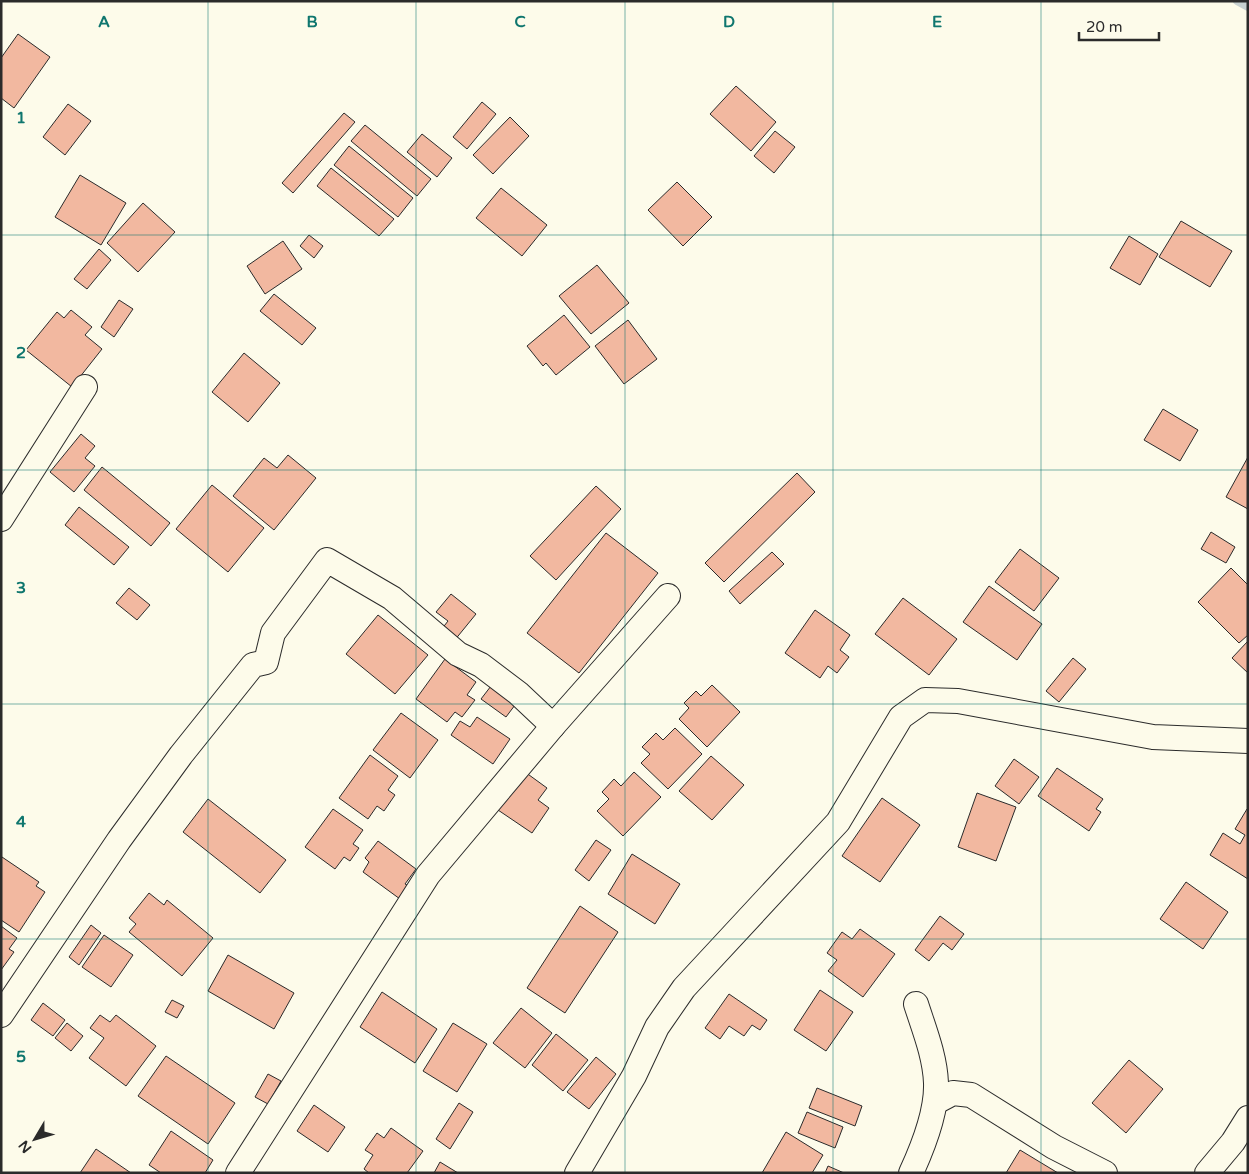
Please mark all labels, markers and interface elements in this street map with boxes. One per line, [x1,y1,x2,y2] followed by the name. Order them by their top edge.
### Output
[1079,10,1159,42] scale bar
[98,12,110,32] text: A
[306,12,318,32] text: B
[514,12,526,32] text: C
[723,12,735,32] text: D
[932,12,942,32] text: E
[1086,18,1123,36] text: 20 m
[16,108,26,128] text: 1
[16,343,26,363] text: 2
[16,578,26,598] text: 3
[16,812,26,832] text: 4
[16,1047,26,1067] text: 5
[10,1114,60,1164] north arrow
[15,1137,35,1156] text: N

